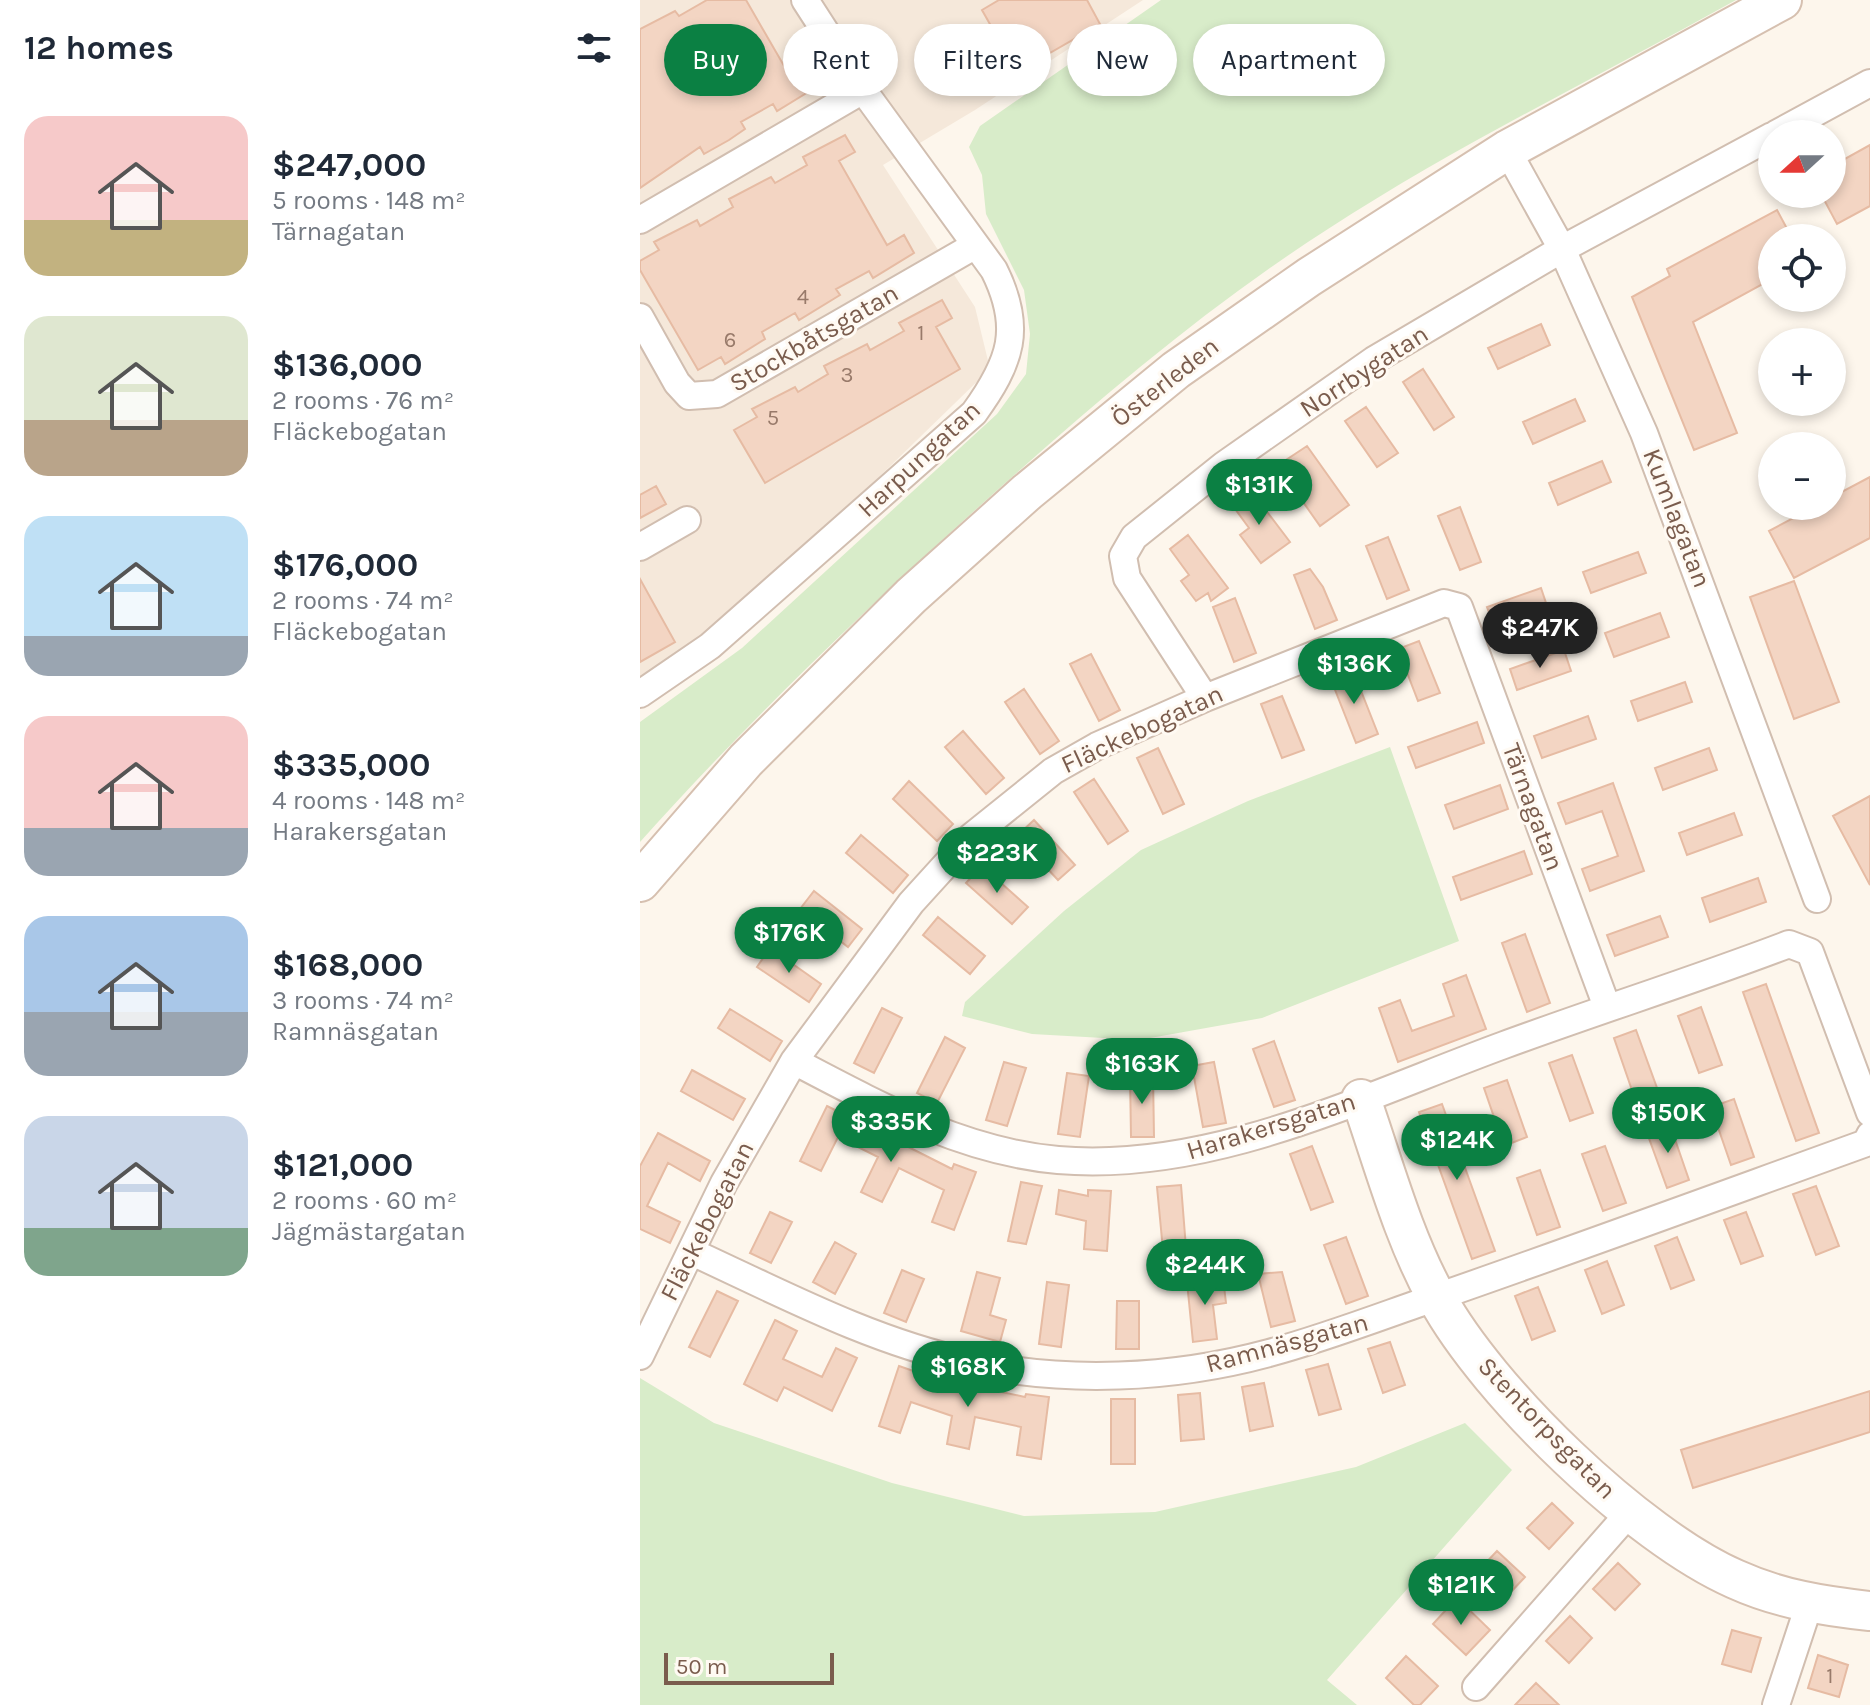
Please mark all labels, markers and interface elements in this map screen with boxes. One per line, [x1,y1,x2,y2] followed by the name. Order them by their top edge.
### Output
[664,24,767,96] chip: Buy
[783,24,898,96] chip: Rent
[914,24,1051,96] chip: Filters
[1067,24,1177,96] chip: New
[1193,24,1385,96] chip: Apartment
[572,26,616,70] icon: filters
[24,28,174,68] text: 12 homes
[1758,120,1846,208] north arrow
[1758,120,1846,520] map controls
[272,145,426,185] text: $247,000
[88,148,184,244] icon: home
[272,185,466,216] text: 5 rooms · 148 m²
[272,216,405,247] text: Tärnagatan
[1758,224,1846,312] button: locate
[724,277,904,399] street label: Stockbåtsgatan
[797,284,809,310] house number: 4
[1294,318,1434,424] street label: Norrbygatan
[917,320,925,346] house number: 1
[724,327,736,353] house number: 6
[1758,328,1846,416] button: +
[1105,330,1225,434] street label: Österleden
[272,345,422,385] text: $136,000
[88,348,184,444] icon: home
[841,362,854,388] house number: 3
[272,385,454,416] text: 2 rooms · 76 m²
[851,394,987,524] street label: Harpungatan
[767,405,779,431] house number: 5
[272,416,447,447] text: Fläckebogatan
[1758,432,1846,520] button: −
[1636,444,1718,592] street label: Kumlagatan
[1203,459,1315,527] pin: $131K
[1224,469,1294,500] text: $131K
[272,545,418,585] text: $176,000
[88,548,184,644] icon: home
[272,585,454,616] text: 2 rooms · 74 m²
[1484,602,1596,670] pin: $247K
[1500,612,1580,643] text: $247K
[272,616,447,647] text: Fläckebogatan
[1298,638,1410,706] pin: $136K
[1316,648,1392,679] text: $136K
[1056,678,1228,780] street label: Fläckebogatan
[1496,739,1570,875] street label: Tärnagatan
[272,745,431,785] text: $335,000
[88,748,184,844] icon: home
[272,785,466,816] text: 4 rooms · 148 m²
[272,816,447,847] text: Harakersgatan
[941,827,1053,895] pin: $223K
[956,837,1038,868] text: $223K
[733,907,845,975] pin: $176K
[753,917,825,948] text: $176K
[272,945,423,985] text: $168,000
[88,948,184,1044] icon: home
[272,985,454,1016] text: 3 rooms · 74 m²
[272,1016,439,1047] text: Ramnäsgatan
[1086,1038,1198,1106] pin: $163K
[1104,1048,1180,1079] text: $163K
[1183,1086,1359,1166] street label: Harakersgatan
[1612,1087,1724,1155] pin: $150K
[835,1096,947,1164] pin: $335K
[1630,1097,1706,1128] text: $150K
[850,1106,932,1137] text: $335K
[1401,1114,1513,1182] pin: $124K
[1419,1124,1495,1155] text: $124K
[653,1136,761,1306] street label: Fläckebogatan
[272,1145,413,1185] text: $121,000
[88,1148,184,1244] icon: home
[272,1185,457,1216] text: 2 rooms · 60 m²
[272,1216,466,1247] text: Jägmästargatan
[1149,1239,1261,1307] pin: $244K
[1164,1249,1246,1280] text: $244K
[1202,1306,1372,1380] street label: Ramnäsgatan
[912,1341,1024,1409] pin: $168K
[1471,1350,1623,1506] street label: Stentorpsgatan
[930,1351,1006,1382] text: $168K
[1405,1559,1517,1627] pin: $121K
[1426,1569,1496,1600] text: $121K
[664,1649,834,1685] scale bar
[676,1654,727,1680] text: 50 m
[1826,1663,1834,1689] house number: 1

